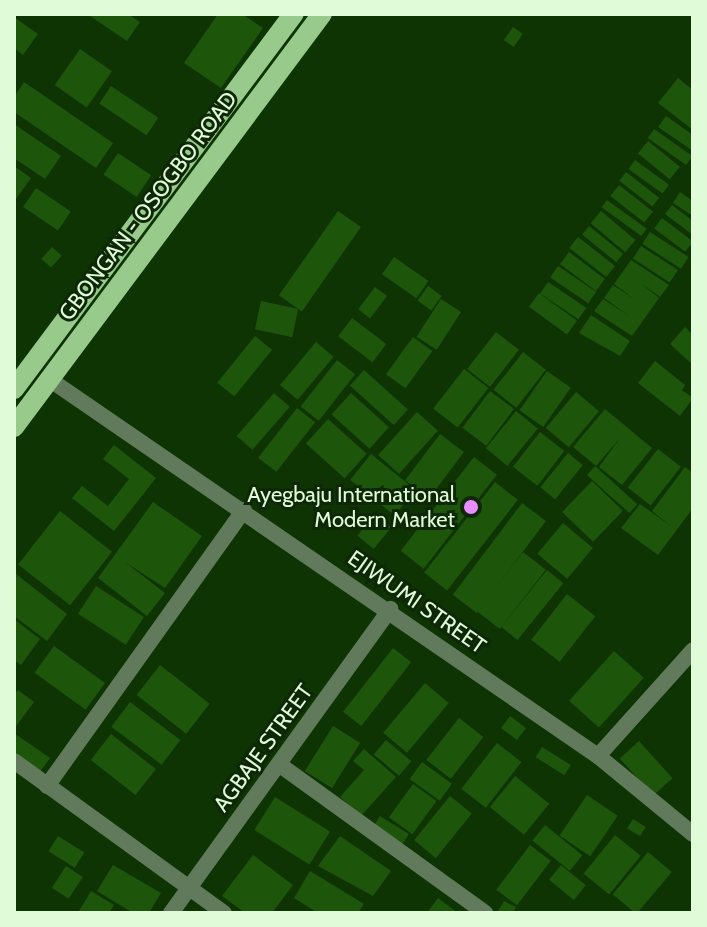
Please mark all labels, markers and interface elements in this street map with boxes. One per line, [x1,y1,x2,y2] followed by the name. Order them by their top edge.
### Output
[53,86,243,326] street label: GBONGAN - OSOGBO ROAD
[247,481,455,532] place label: Ayegbaju International Modern Market
[462,498,480,516] marker: Ayegbaju International Modern Market
[343,545,491,659] street label: EJIWUMI STREET
[208,679,318,817] street label: AGBAJE STREET

